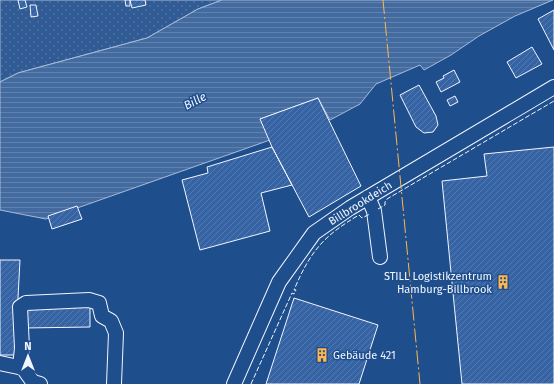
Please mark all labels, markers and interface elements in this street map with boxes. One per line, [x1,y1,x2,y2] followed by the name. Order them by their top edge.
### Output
[181,89,209,113] water label: Bille
[326,179,394,228] street label: Billbrookdeich
[384,270,492,296] place label: STILL Logistikzentrum Hamburg-Billbrook
[495,274,511,290] building icon: STILL Logistikzentrum Hamburg-Billbrook
[8,336,48,376] north arrow
[24,340,32,353] text: N
[314,347,330,363] building icon: Gebäude 421
[333,349,396,362] place label: Gebäude 421

